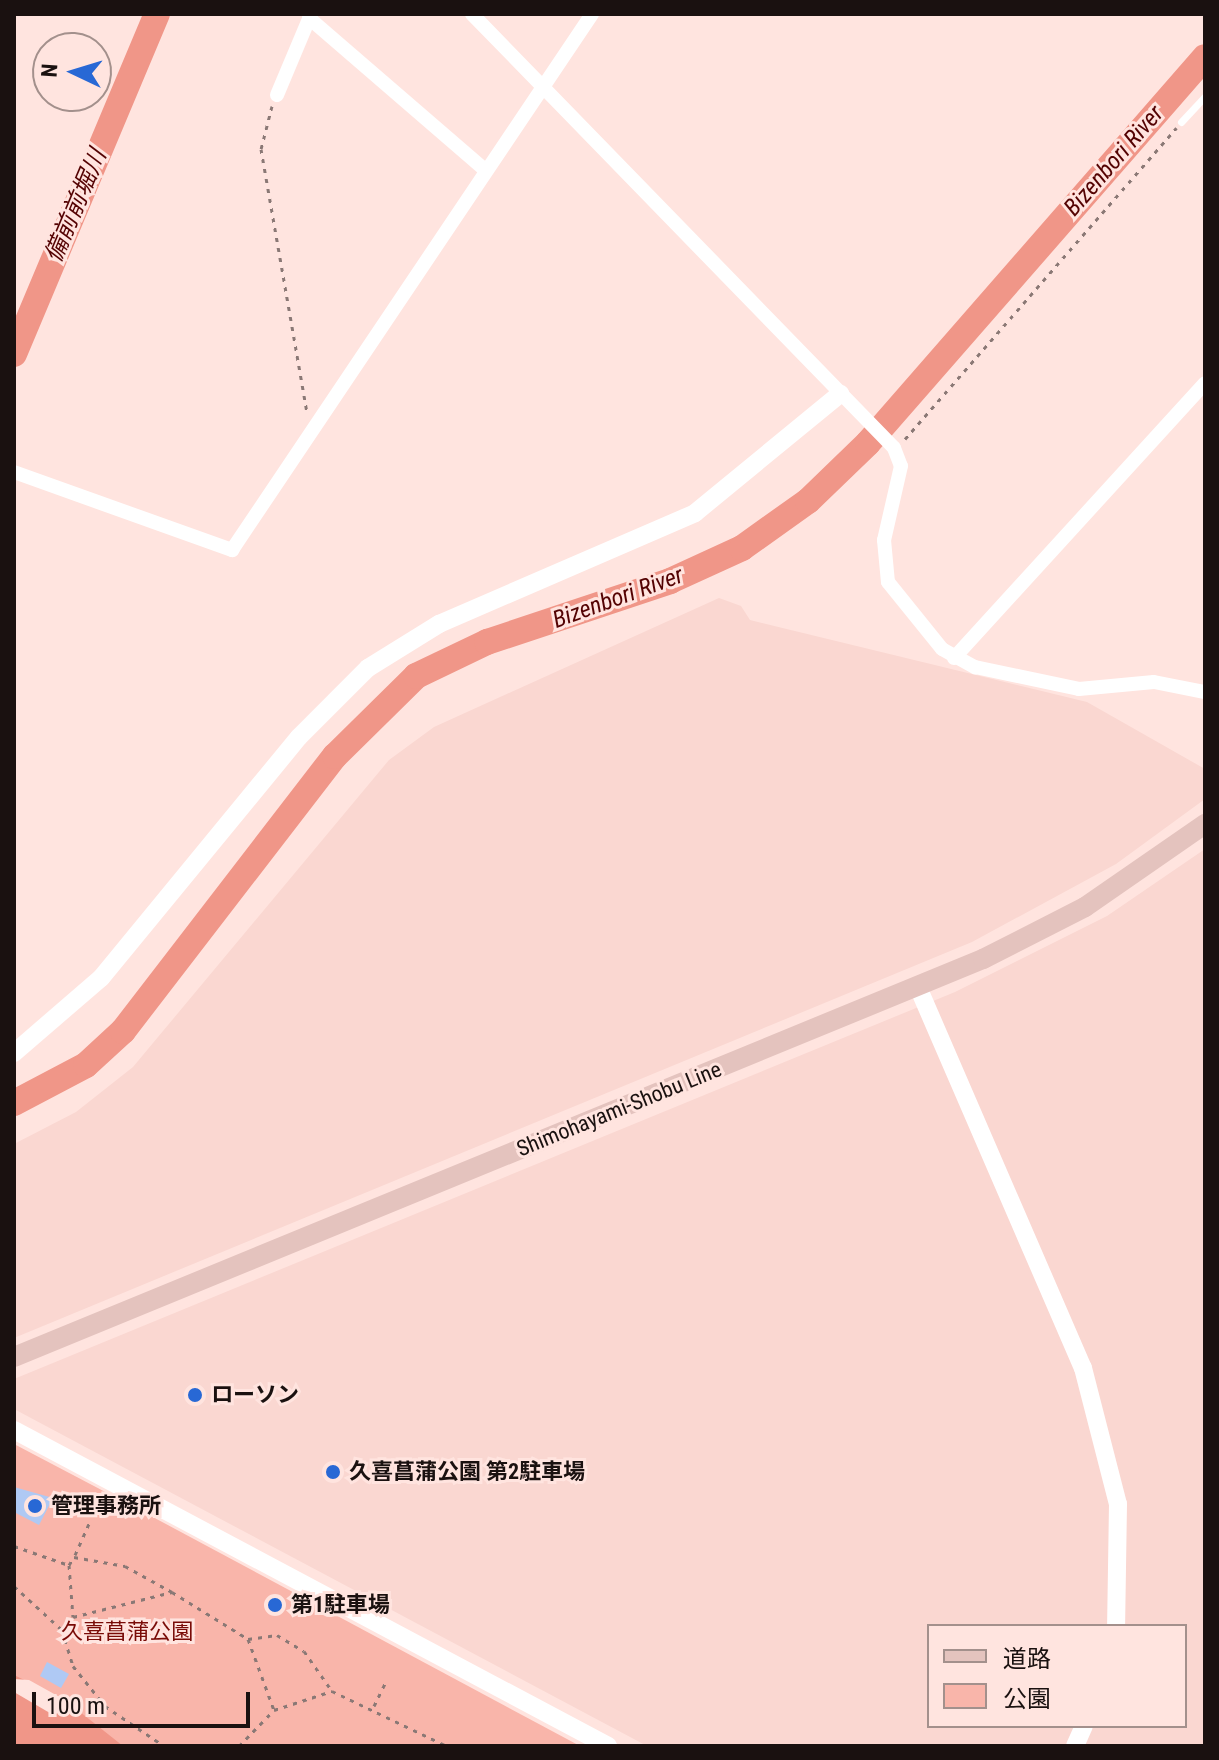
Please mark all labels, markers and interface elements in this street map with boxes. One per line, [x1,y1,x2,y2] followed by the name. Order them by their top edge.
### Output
[32,32,112,112] north arrow
[37,63,62,78] text: N
[1058,100,1170,222] water label: Bizenbori River
[39,145,113,267] water label: 備前前堀川
[549,561,687,635] water label: Bizenbori River
[513,1056,725,1162] street label: Shimohayami-Shobu Line
[211,1382,299,1408] place label: ローソン
[186,1386,204,1404] marker: ローソン
[349,1459,585,1485] place label: 久喜菖蒲公園 第2駐車場
[324,1463,342,1481] marker: 久喜菖蒲公園 第2駐車場
[51,1493,161,1519] place label: 管理事務所
[26,1497,44,1515] marker: 管理事務所
[291,1592,390,1618] place label: 第1駐車場
[266,1596,284,1614] marker: 第1駐車場
[61,1619,193,1645] park label: 久喜菖蒲公園
[927,1624,1187,1728] legend
[1003,1645,1051,1673] text: 道路
[36,1676,254,1726] scale bar
[1003,1685,1051,1713] text: 公園
[46,1692,105,1720] text: 100 m

